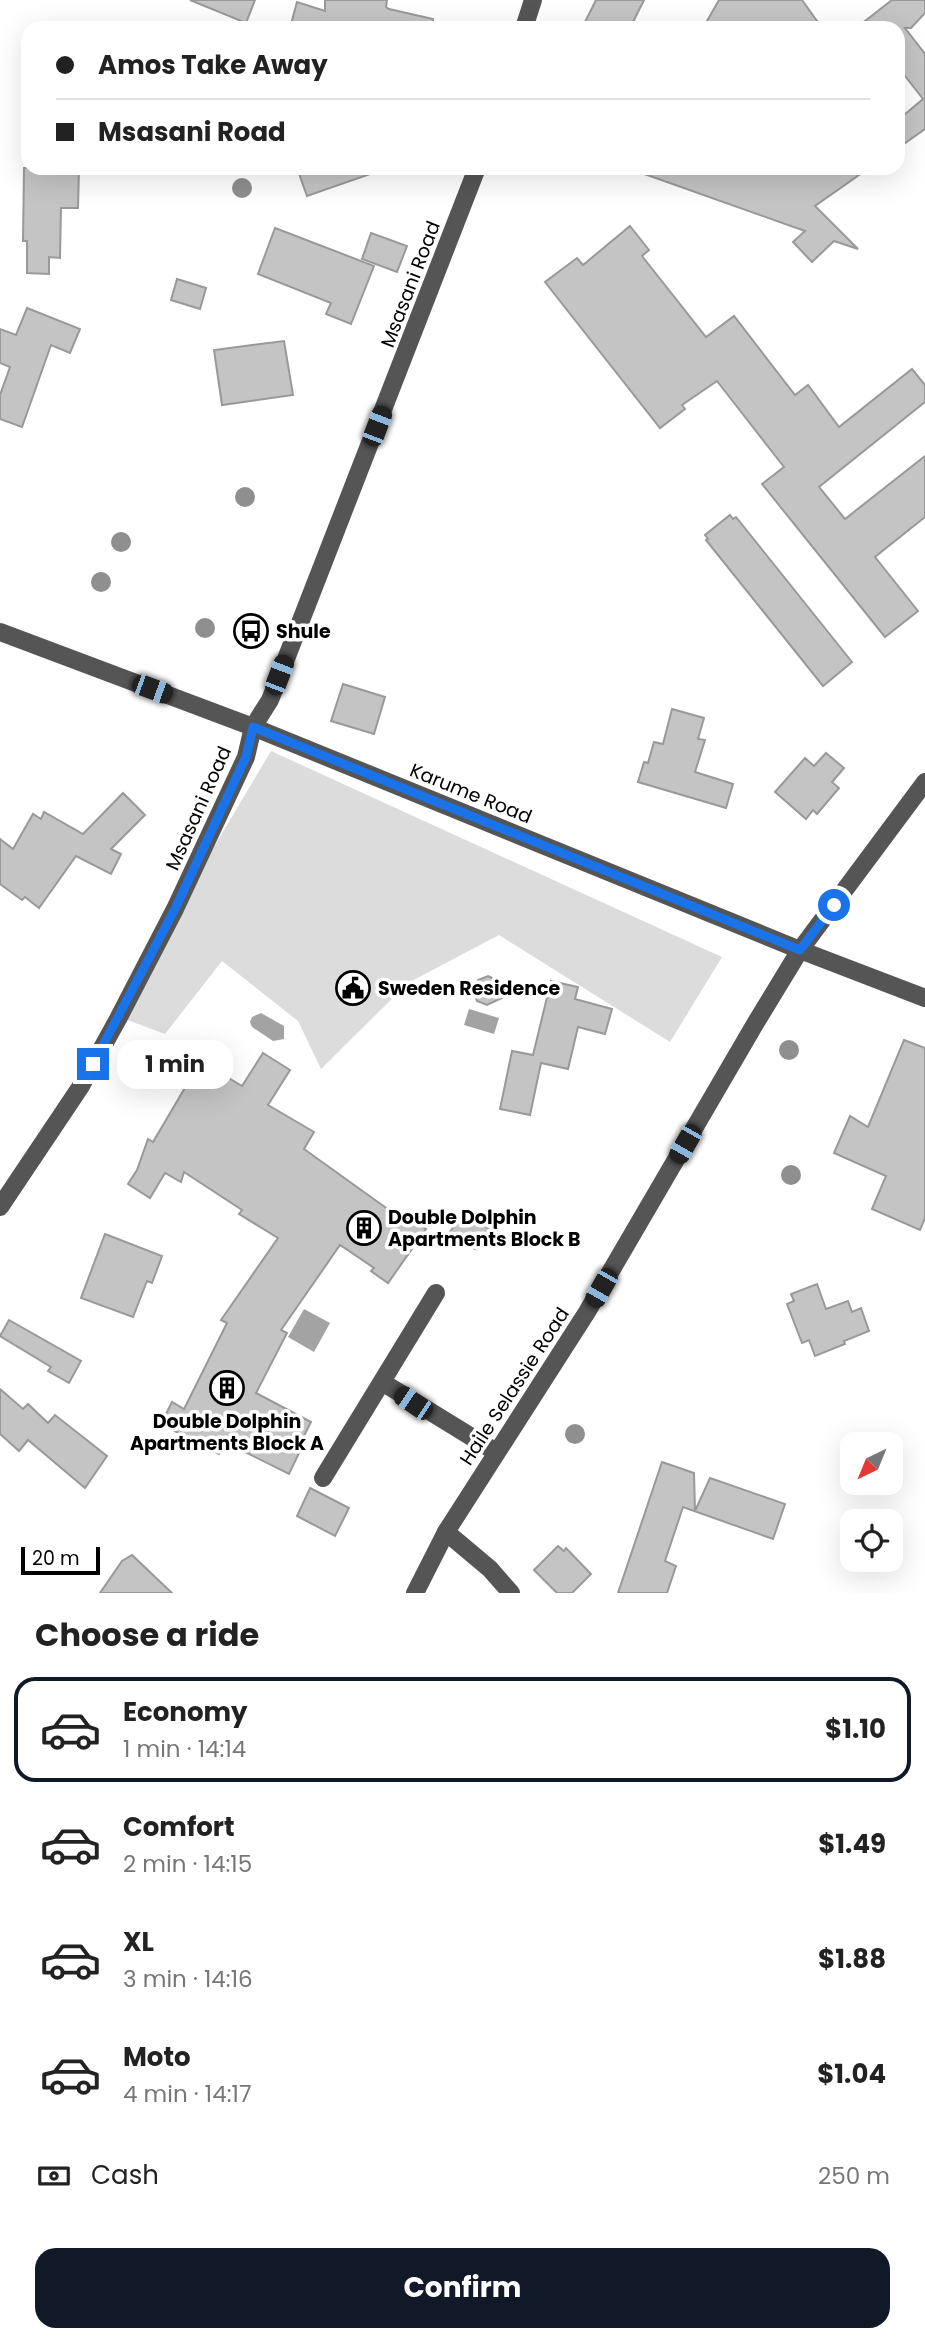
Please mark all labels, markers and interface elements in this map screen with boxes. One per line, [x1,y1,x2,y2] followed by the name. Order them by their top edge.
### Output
[98,47,328,83] text: Amos Take Away
[98,114,286,150] text: Msasani Road
[374,217,447,351] street label: Msasani Road
[360,403,395,449] car
[232,612,270,650] bus stop icon: Shule
[276,618,331,645] place label: Shule
[262,652,297,698] car
[129,672,176,706] car
[159,742,238,875] street label: Msasani Road
[406,757,536,830] street label: Karume Road
[818,889,850,921] route start
[334,969,372,1007] public building icon: Sweden Residence
[378,975,560,1002] place label: Sweden Residence
[118,1040,233,1088] callout: 1 min
[77,1048,109,1080] route end
[145,1048,205,1080] text: 1 min
[666,1121,705,1167] car
[388,1204,581,1253] place label: Double Dolphin Apartments Block B
[345,1209,383,1247] building icon: Double Dolphin Apartments Block B
[582,1265,621,1311] car
[453,1302,576,1471] street label: Haile Selassie Road
[208,1369,246,1407] building icon: Double Dolphin Apartments Block A
[390,1383,437,1423] car
[130,1408,324,1457] place label: Double Dolphin Apartments Block A
[840,1432,903,1494] north arrow
[840,1432,903,1572] map controls
[840,1509,903,1572] button: locate
[21,1544,100,1576] scale bar
[32,1545,80,1572] text: 20 m
[35,1612,259,1657] text: Choose a ride
[123,1694,247,1730] text: Economy
[39,1698,102,1761] icon: car
[825,1711,886,1747] text: $1.10
[123,1733,246,1765] text: 1 min · 14:14
[123,1809,235,1845] text: Comfort
[39,1813,102,1876] icon: car
[818,1826,886,1862] text: $1.49
[123,1848,252,1880] text: 2 min · 14:15
[123,1924,154,1960] text: XL
[39,1928,102,1991] icon: car
[818,1941,886,1977] text: $1.88
[123,1963,253,1995] text: 3 min · 14:16
[123,2039,191,2075] text: Moto
[39,2043,102,2106] icon: car
[817,2056,886,2092] text: $1.04
[123,2078,251,2110] text: 4 min · 14:17
[35,2157,73,2195] icon: cash
[91,2157,159,2193] text: Cash
[818,2160,890,2192] text: 250 m
[35,2248,890,2328] button: Confirm

